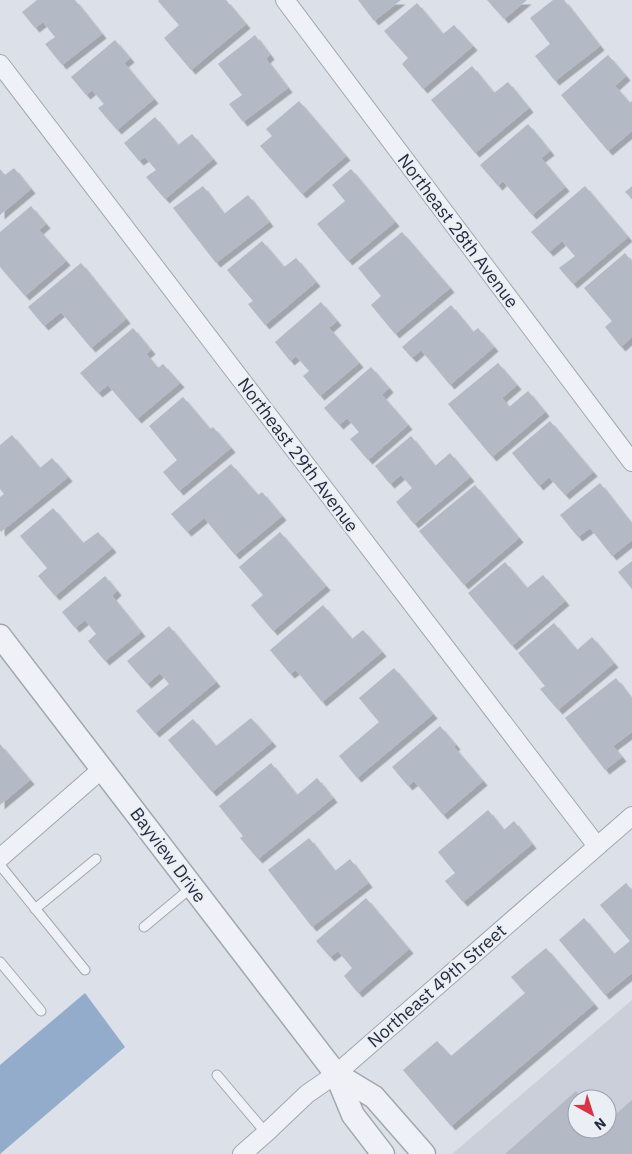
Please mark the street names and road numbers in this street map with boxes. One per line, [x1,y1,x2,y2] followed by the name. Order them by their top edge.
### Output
[393,149,524,312] street label: Northeast 28th Avenue
[233,373,364,536] street label: Northeast 29th Avenue
[125,803,212,907] street label: Bayview Drive
[363,919,511,1052] street label: Northeast 49th Street

